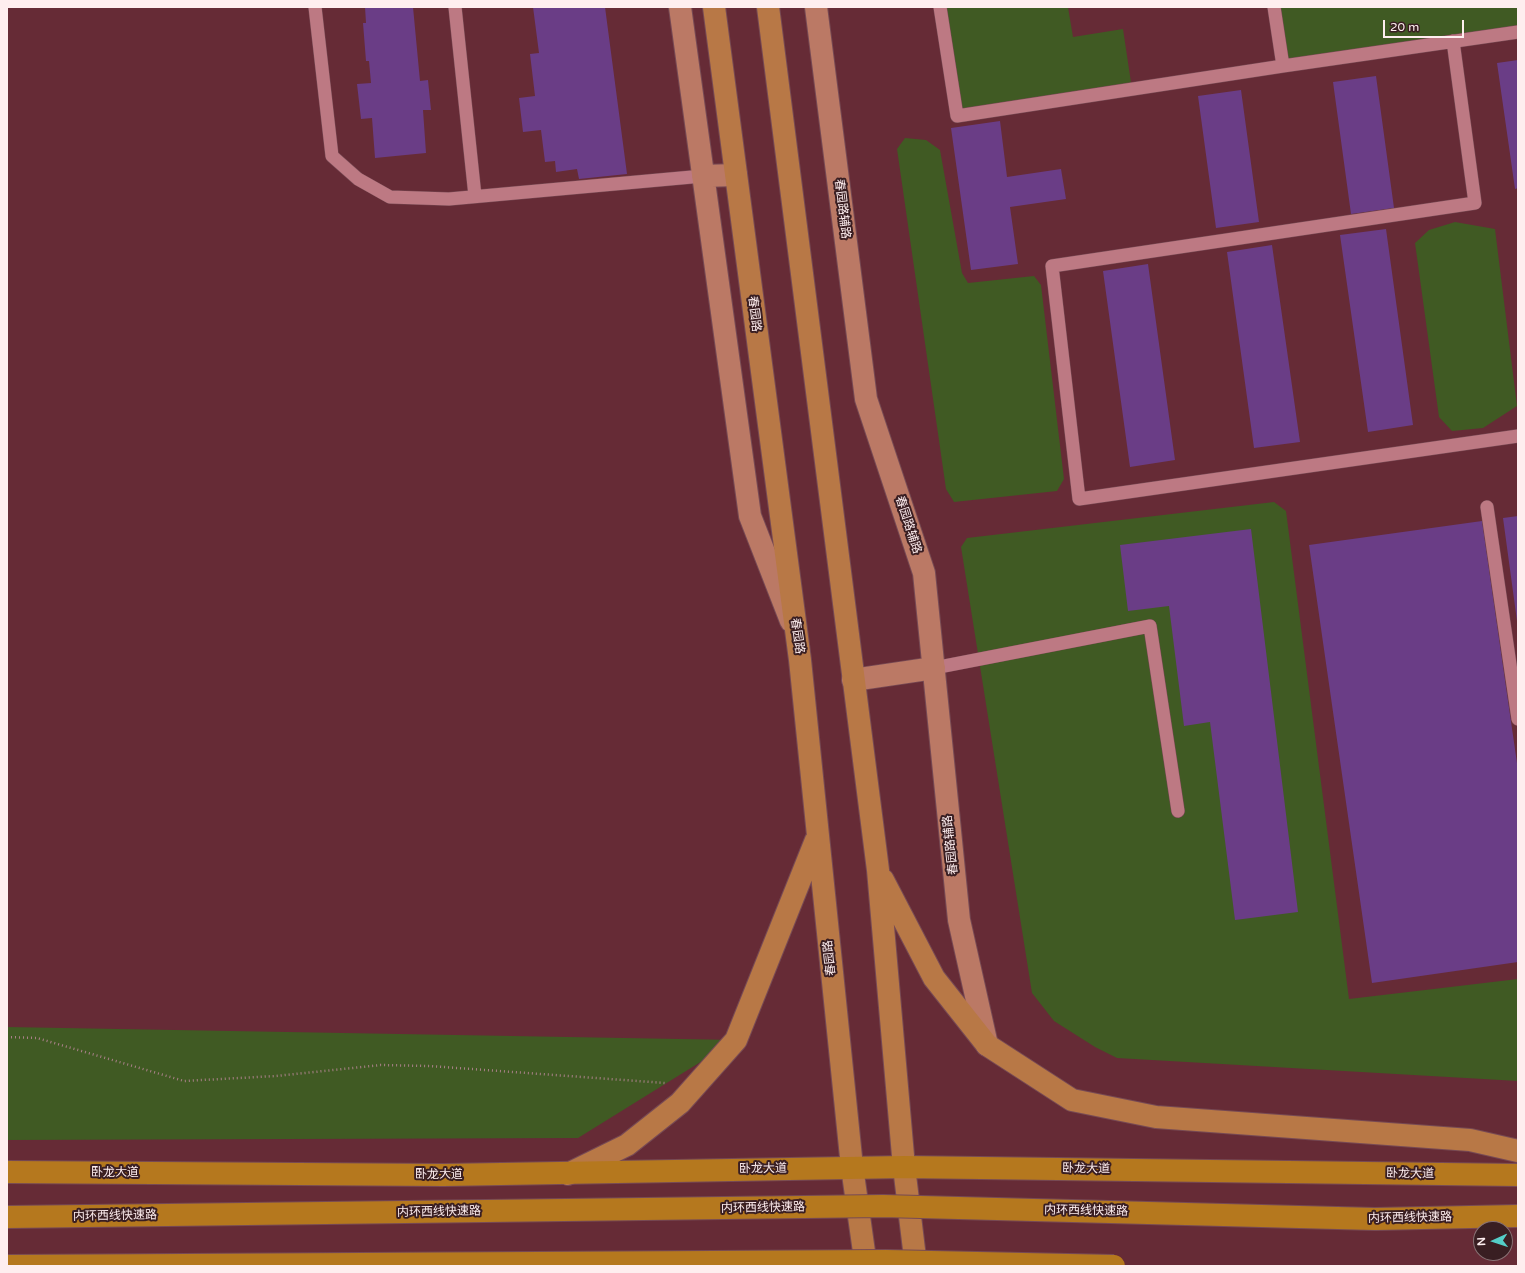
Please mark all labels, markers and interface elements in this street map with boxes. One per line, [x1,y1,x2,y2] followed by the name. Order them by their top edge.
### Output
[1385,12,1466,38] scale bar
[1390,20,1419,34] text: 20 m
[831,178,853,240] street label: 春园路辅路
[745,295,763,333] street label: 春园路
[892,494,924,556] street label: 春园路辅路
[787,617,807,655] street label: 春园路
[941,814,961,876] street label: 春园路辅路
[821,939,839,977] street label: 春园路
[739,1161,787,1177] street label: 卧龙大道
[1062,1161,1110,1177] street label: 卧龙大道
[91,1166,139,1180] street label: 卧龙大道
[1386,1166,1434,1182] street label: 卧龙大道
[415,1168,463,1182] street label: 卧龙大道
[721,1200,805,1216] street label: 内环西线快速路
[1044,1203,1128,1219] street label: 内环西线快速路
[397,1204,481,1220] street label: 内环西线快速路
[73,1208,157,1224] street label: 内环西线快速路
[1368,1210,1452,1226] street label: 内环西线快速路
[1473,1221,1513,1261] north arrow
[1475,1237,1488,1246] text: N

